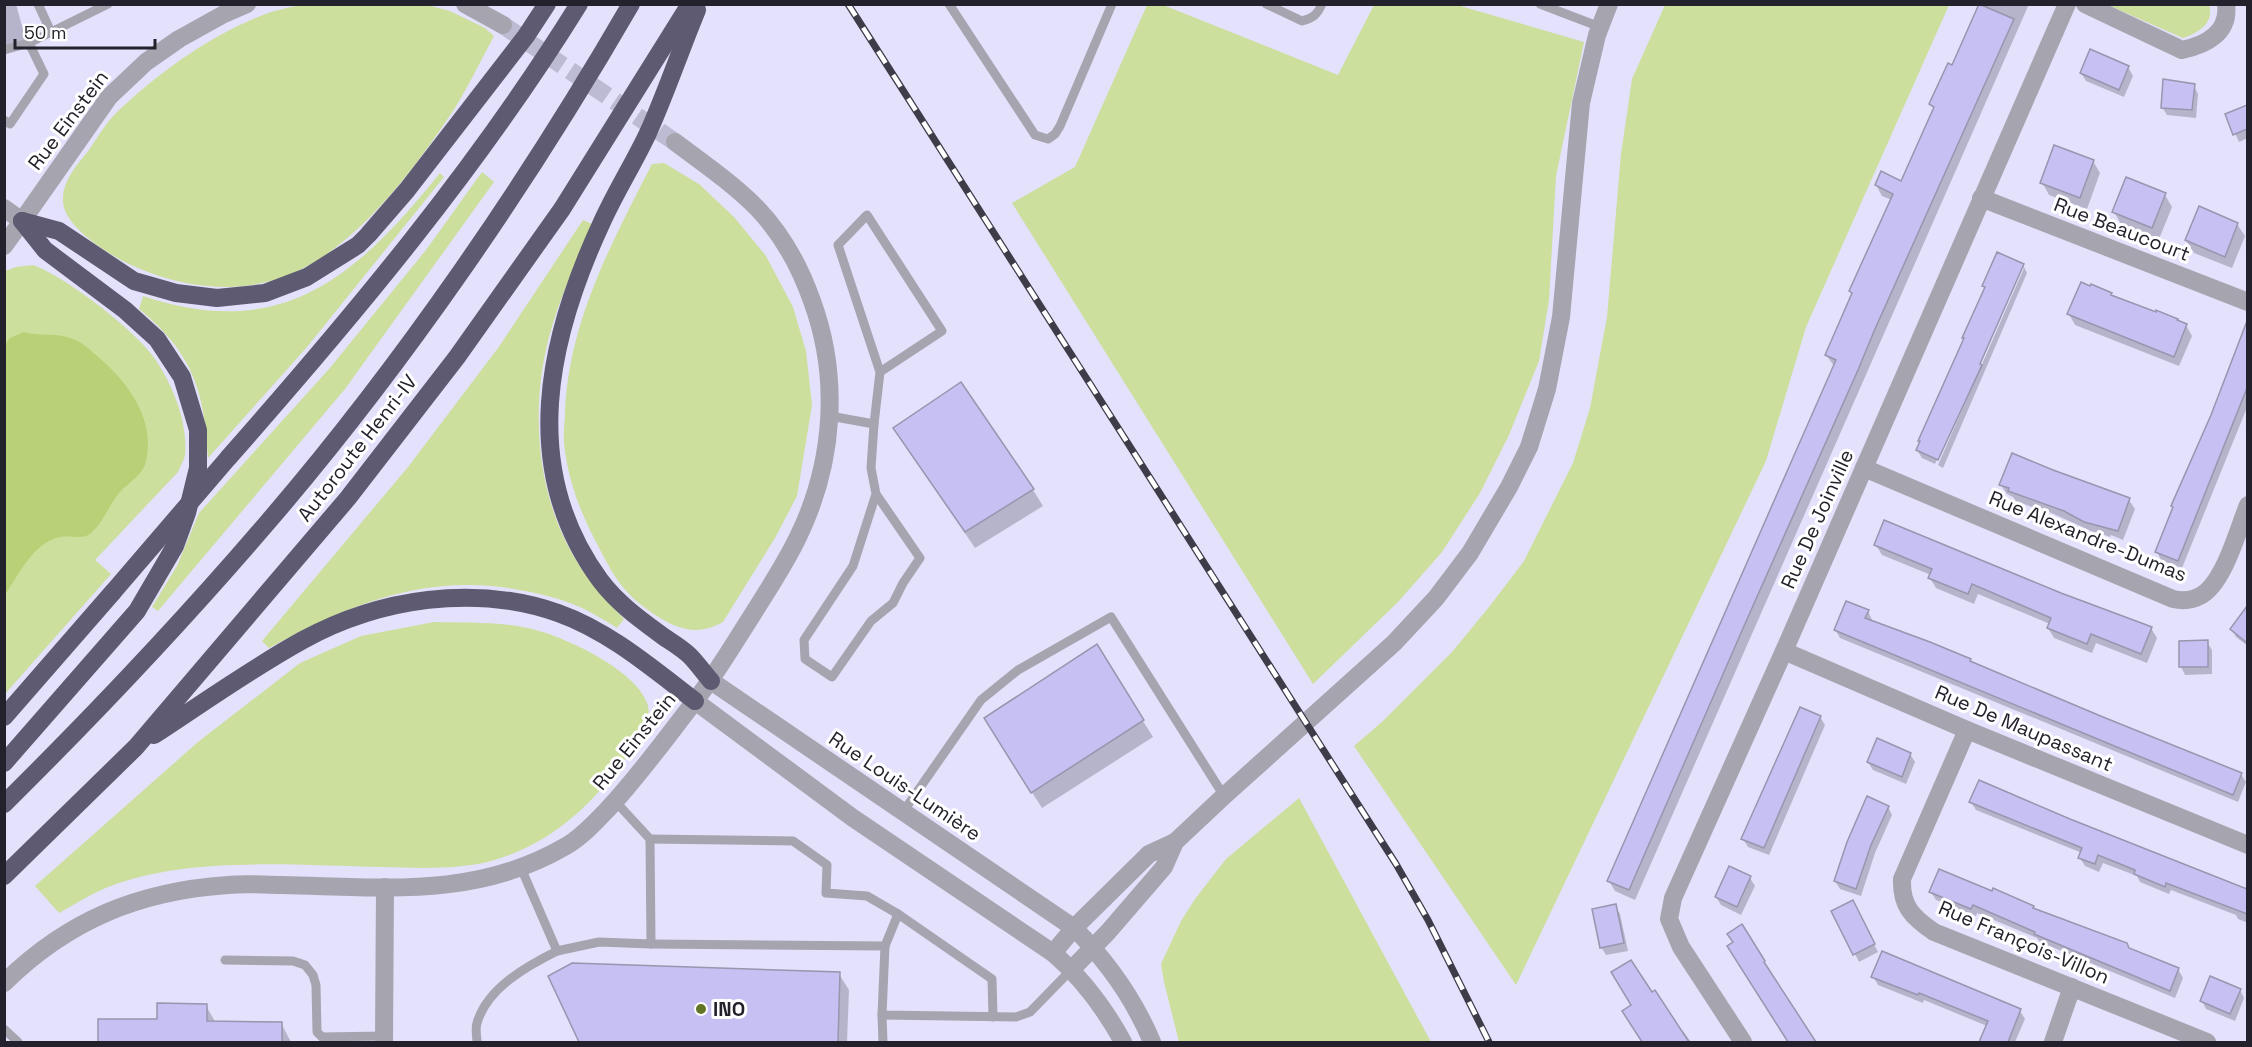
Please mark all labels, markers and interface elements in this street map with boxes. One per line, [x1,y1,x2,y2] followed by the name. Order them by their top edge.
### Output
[15,12,154,50] scale bar
[24,21,66,44] text: 50 m
[22,65,114,175] street label: Rue Einstein
[2050,191,2194,267] street label: Rue Beaucourt
[291,369,423,527] street label: Autoroute Henri-IV
[1775,445,1859,593] street label: Rue De Joinville
[1985,484,2191,588] street label: Rue Alexandre-Dumas
[1931,679,2117,777] street label: Rue De Maupassant
[587,687,681,795] street label: Rue Einstein
[824,725,986,847] street label: Rue Louis-Lumière
[1935,894,2113,990] street label: Rue François-Villon
[713,996,745,1022] place label: INO
[694,1002,708,1016] marker: INO

